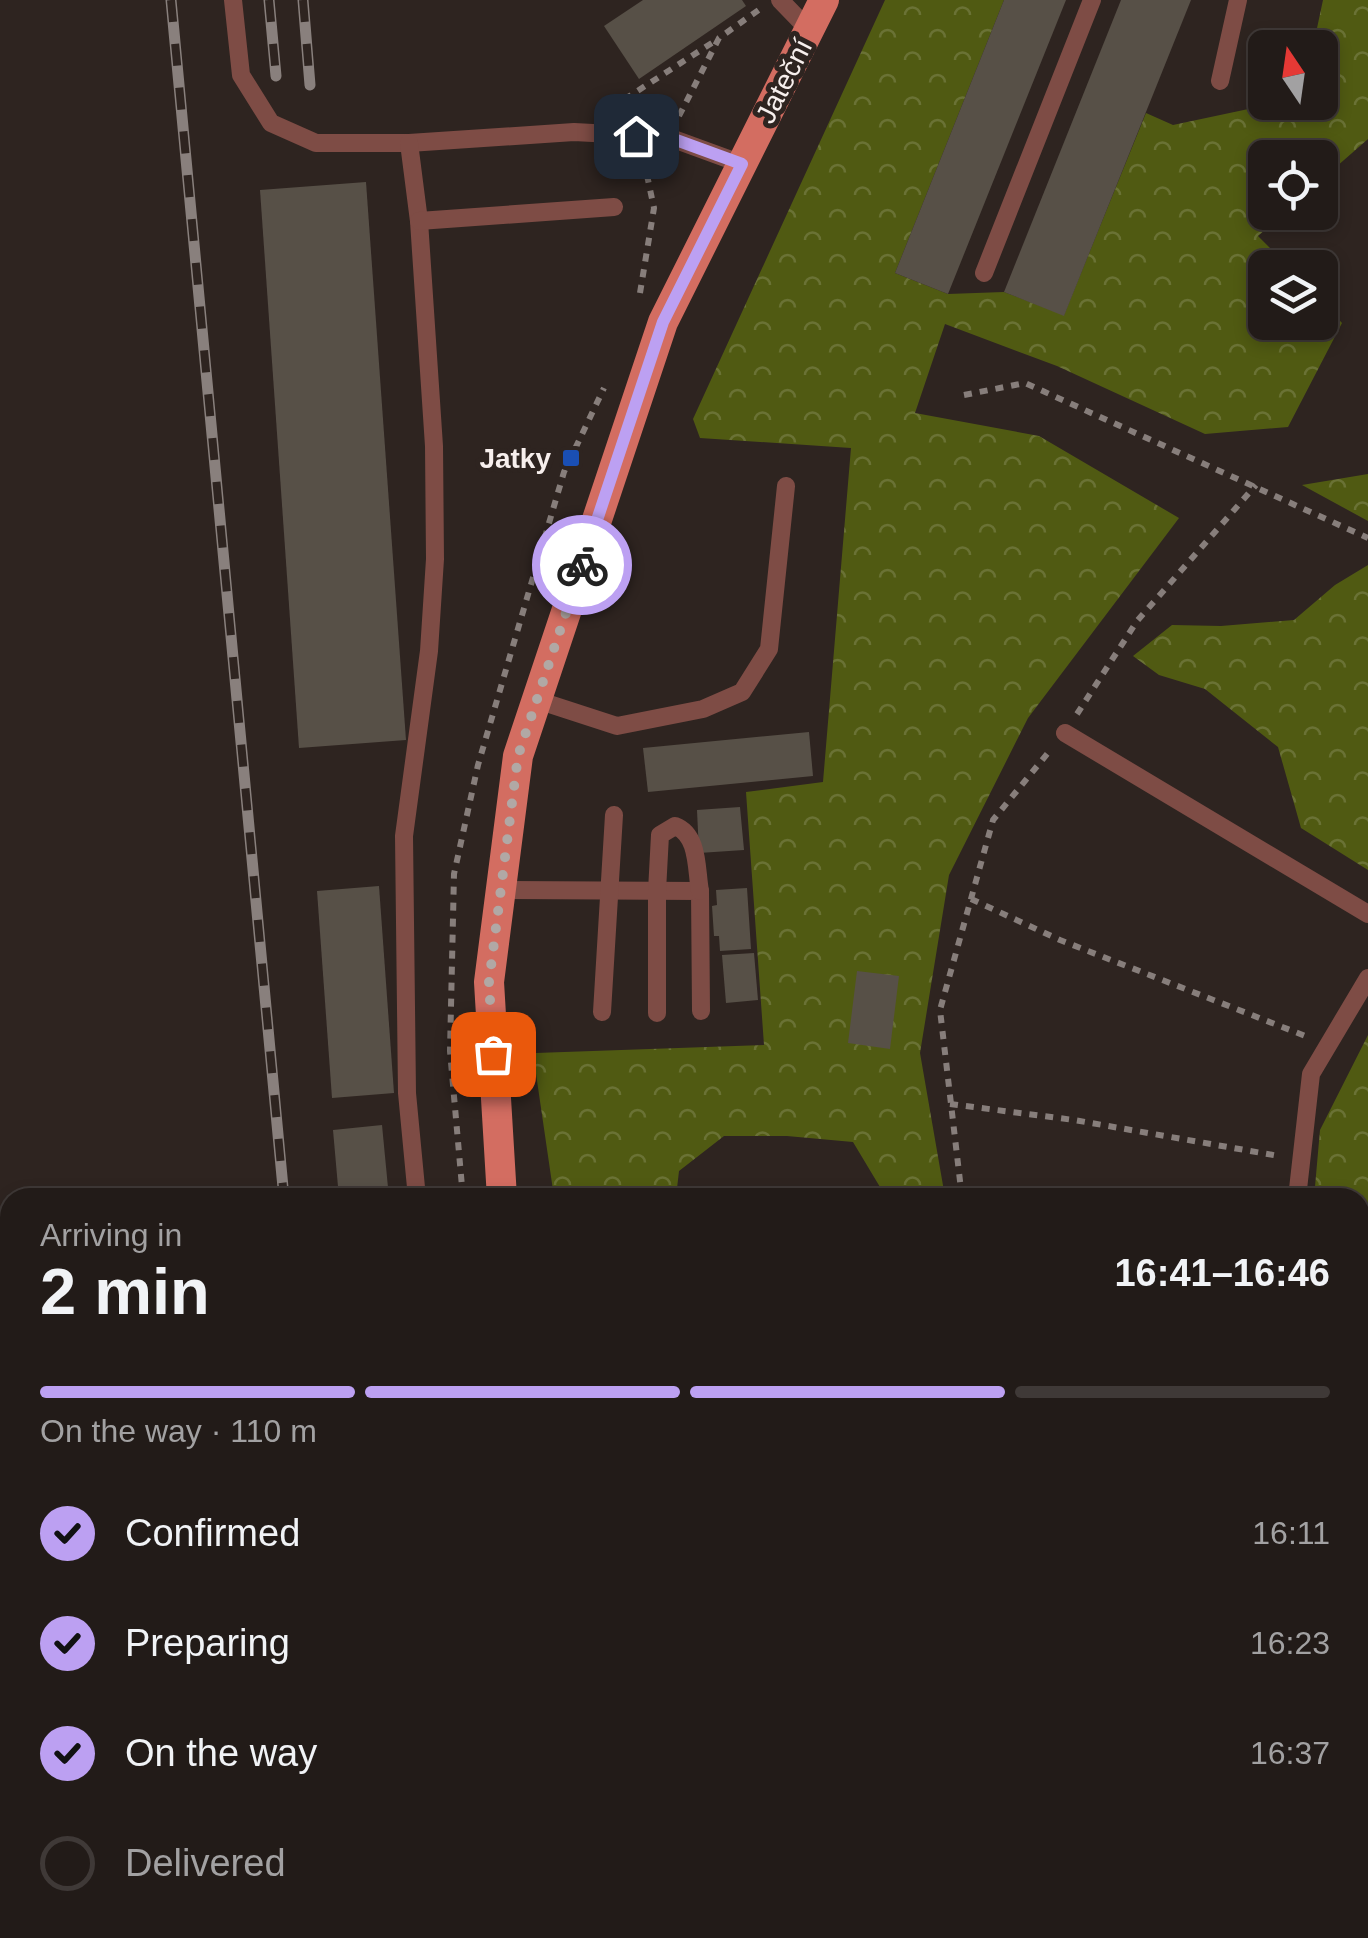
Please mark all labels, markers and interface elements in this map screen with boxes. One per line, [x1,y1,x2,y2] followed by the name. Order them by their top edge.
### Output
[1248,30,1338,120] north arrow
[1248,30,1338,340] map controls
[750,34,818,128] street label: Jateční
[594,94,679,179] pin
[609,109,664,164] icon: home
[1248,140,1338,230] button: locate
[1248,250,1338,340] button: layers
[479,443,551,474] place label: Jatky
[560,447,582,469] marker: Jatky
[532,515,632,615] courier
[555,538,610,593] icon: bike
[451,1012,536,1097] pin
[466,1027,521,1082] icon: bag
[40,1217,182,1253] text: Arriving in
[1114,1252,1330,1294] text: 16:41–16:46
[40,1255,210,1328] text: 2 min
[40,1413,317,1449] text: On the way · 110 m
[40,1506,95,1561] icon: check
[125,1512,300,1554] text: Confirmed
[1252,1515,1330,1551] text: 16:11
[40,1616,95,1671] icon: check
[125,1622,290,1664] text: Preparing
[1250,1625,1330,1661] text: 16:23
[40,1726,95,1781] icon: check
[125,1732,317,1774] text: On the way
[1250,1735,1330,1771] text: 16:37
[125,1842,286,1884] text: Delivered

